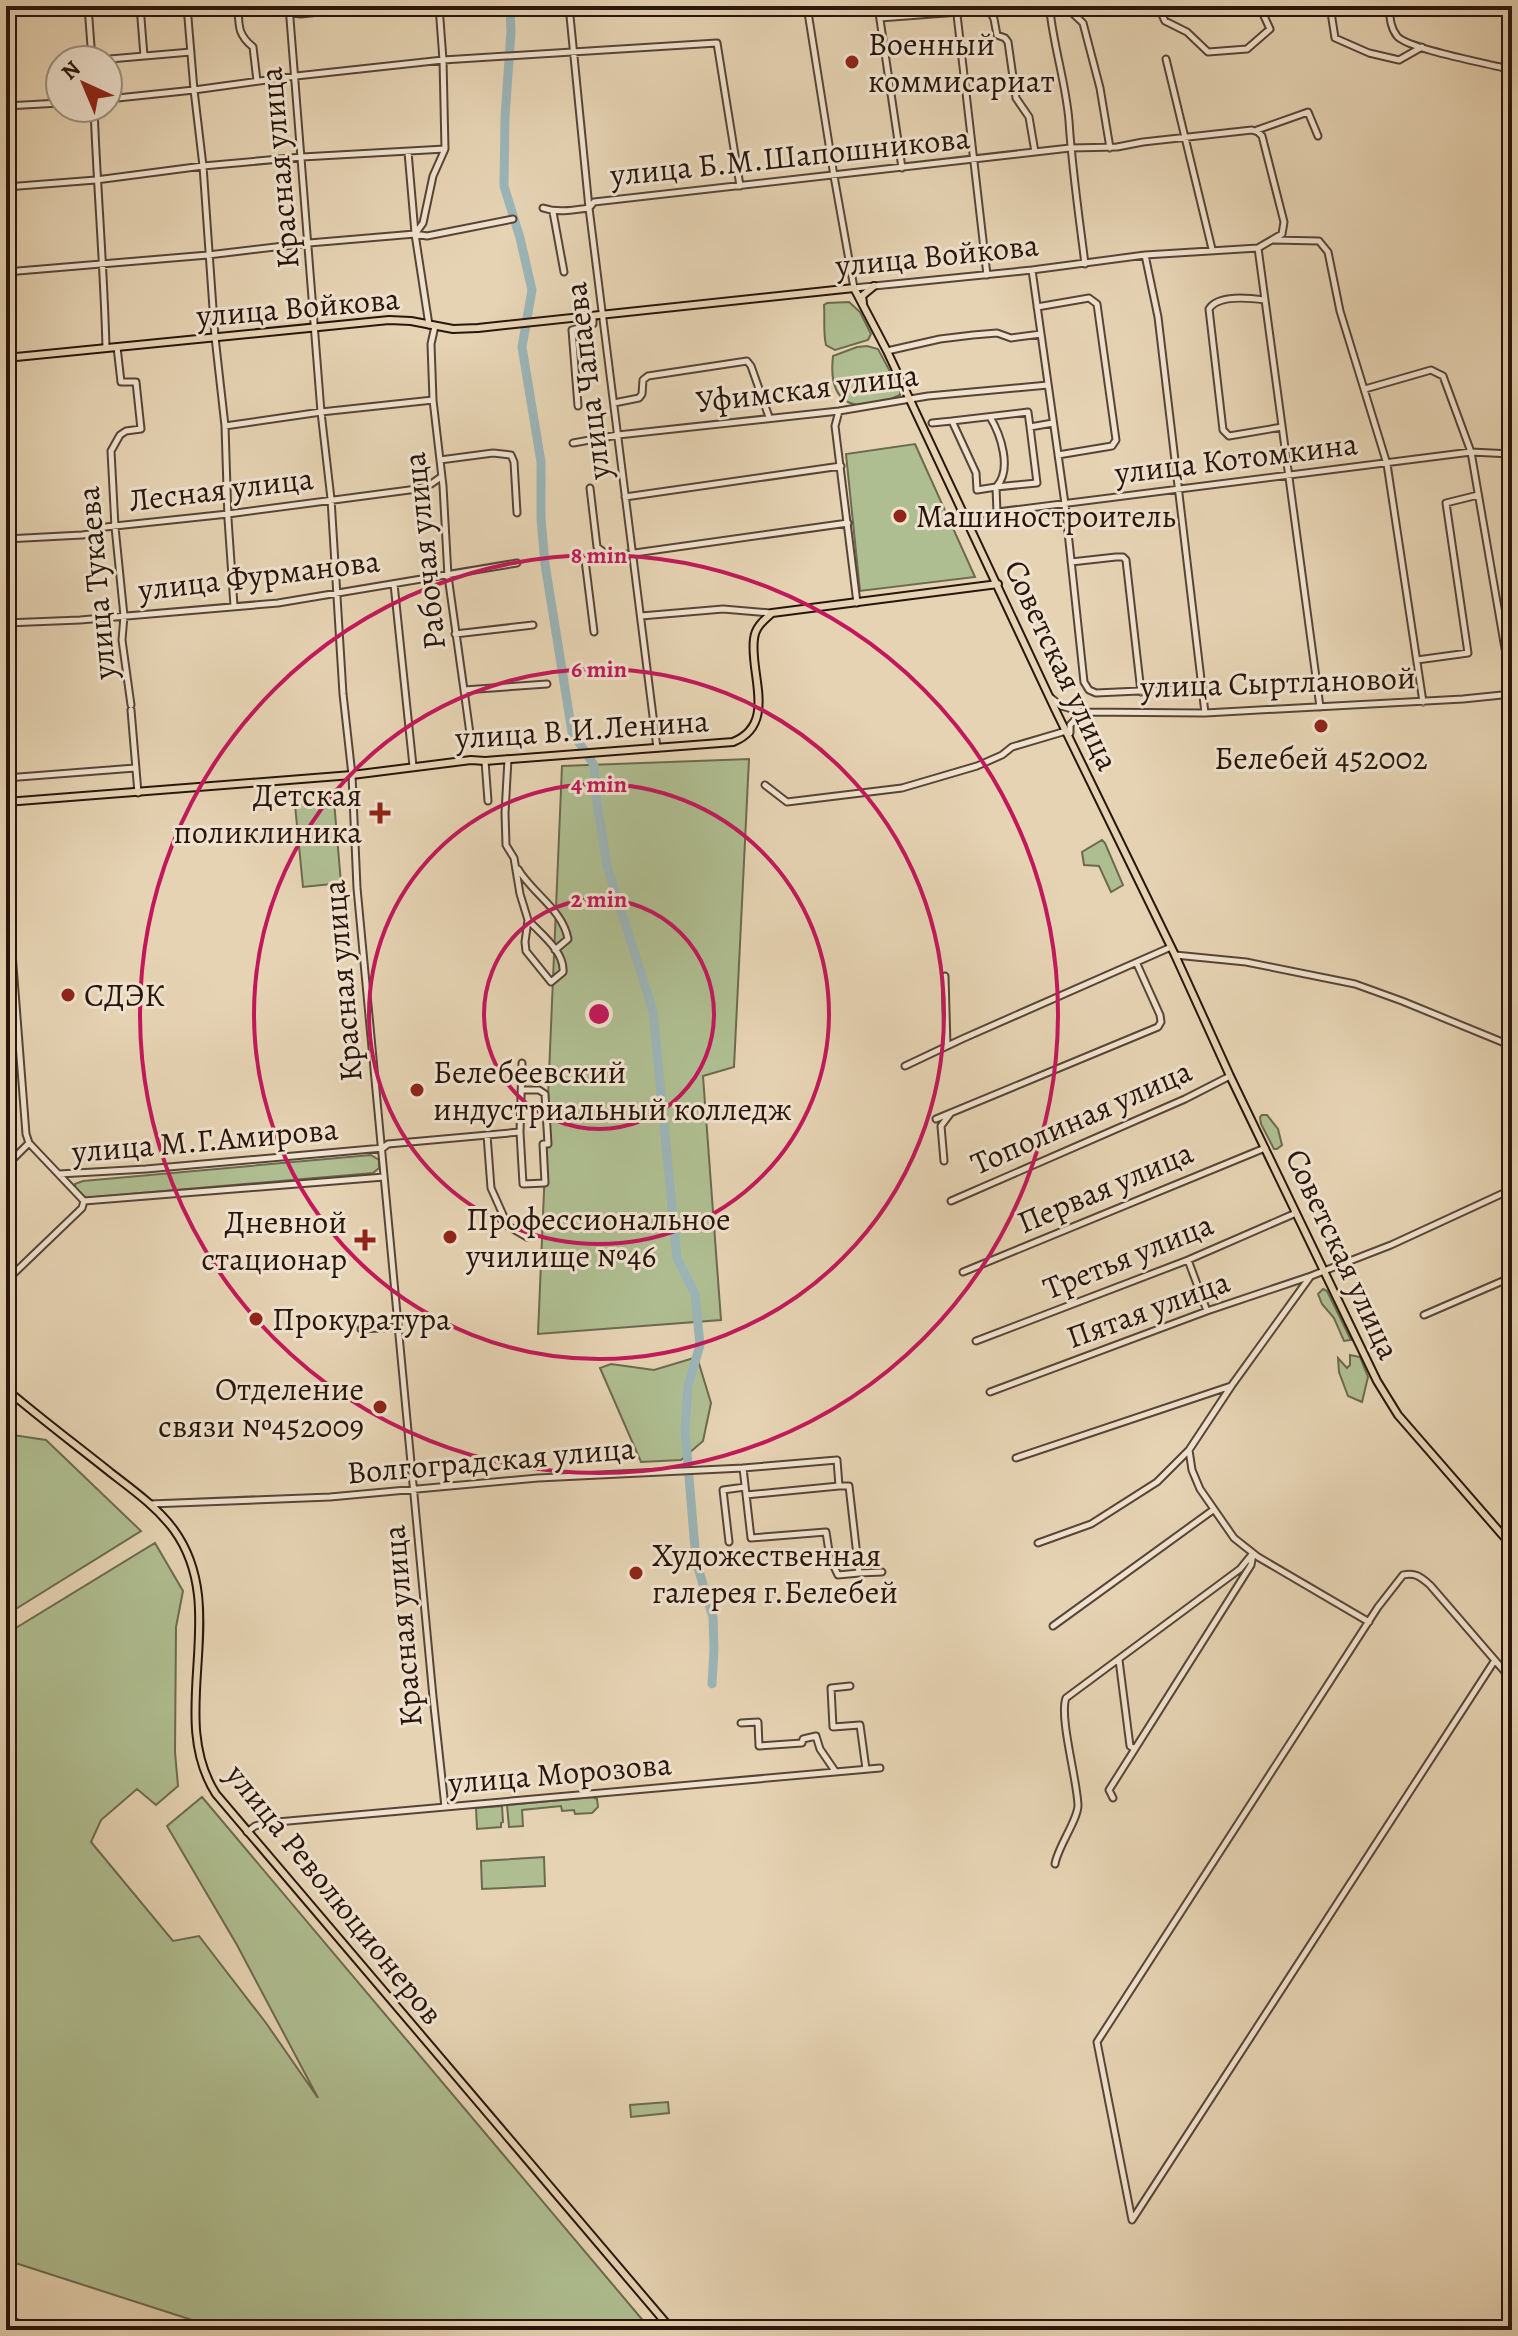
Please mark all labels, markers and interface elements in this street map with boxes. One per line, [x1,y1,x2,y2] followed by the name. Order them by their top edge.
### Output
[868,22,1055,103] place label: Военный коммисариат
[44,44,124,124] north arrow
[843,53,861,71] marker: Военный коммисариат
[55,54,87,87] text: N
[248,65,310,271] street label: Красная улица
[607,115,972,197] street label: улица Б.М.Шапошникова
[832,222,1041,288] street label: улица Войкова
[194,276,402,338] street label: улица Войкова
[553,279,621,483] street label: улица Чапаева
[693,352,921,423] street label: Уфимская улица
[1111,421,1360,495] street label: улица Котомкина
[392,450,456,652] street label: Рабочая улица
[126,456,316,522] street label: Лесная улица
[66,484,126,682] street label: улица Тукаева
[916,494,1176,538] place label: Машиностроитель
[891,507,909,525] marker: Машиностроитель
[135,538,382,612] street label: улица Фурманова
[571,539,628,571] text: 8 min
[994,553,1130,778] street label: Советская улица
[571,653,628,685] text: 6 min
[1139,655,1416,709] street label: улица Сыртлановой
[453,698,710,760] street label: улица В.И.Ленина
[1312,717,1330,735] marker: Белебей 452002
[1214,736,1428,780] place label: Белебей 452002
[571,768,628,800] text: 4 min
[174,773,362,854] place label: Детская поликлиника
[369,802,391,824] marker: Детская поликлиника
[311,878,373,1084] street label: Красная улица
[571,883,628,915] text: 2 min
[84,973,165,1017] place label: СДЭК
[59,986,77,1004] marker: СДЭК
[585,1000,613,1028] centre of rings
[964,1048,1199,1185] street label: Тополиная улица
[433,1050,792,1131] place label: Белебеевский индустриальный колледж
[408,1081,426,1099] marker: Белебеевский индустриальный колледж
[69,1106,340,1174] street label: улица М.Г.Амирова
[1010,1130,1200,1244] street label: Первая улица
[1275,1142,1411,1367] street label: Советская улица
[465,1197,731,1278] place label: Профессиональное училище №46
[201,1200,347,1281] place label: Дневной стационар
[1036,1202,1220,1310] street label: Третья улица
[441,1228,459,1246] marker: Профессиональное училище №46
[354,1229,376,1251] marker: Дневной стационар
[1060,1259,1236,1359] street label: Пятая улица
[272,1297,451,1341] place label: Прокуратура
[247,1310,265,1328] marker: Прокуратура
[158,1367,364,1448] place label: Отделение связи №452009
[371,1398,389,1416] marker: Отделение связи №452009
[345,1425,637,1495] street label: Волгоградская улица
[371,1523,433,1729] street label: Красная улица
[652,1533,898,1614] place label: Художественная галерея г.Белебей
[627,1564,645,1582] marker: Художественная галерея г.Белебей
[446,1741,674,1805] street label: улица Морозова
[215,1754,454,2034] street label: улица Революционеров

